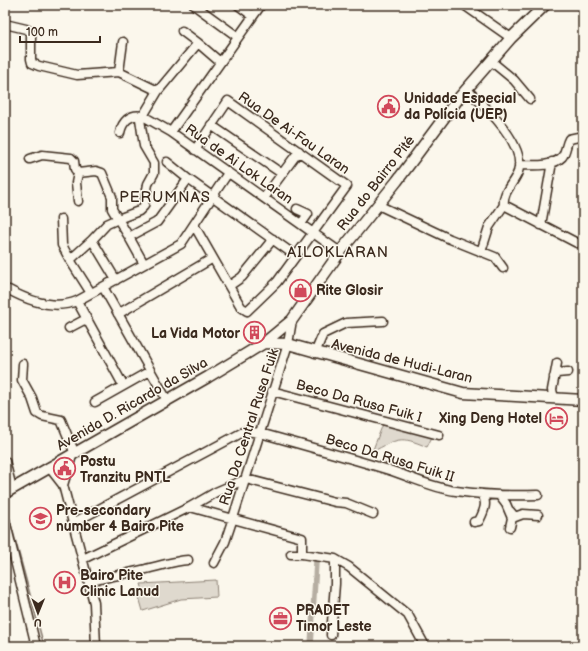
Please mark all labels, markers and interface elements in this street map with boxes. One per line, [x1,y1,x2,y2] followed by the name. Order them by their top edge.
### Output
[20,18,100,44] scale bar
[26,25,58,40] text: 100 m
[235,88,353,178] street label: Rua De Ai-Fau Laran
[404,90,516,123] place label: Unidade Especial da Polícia (UEP)
[375,93,401,119] public building icon: Unidade Especial da Polícia (UEP)
[182,120,296,208] street label: Rua de Ai Lok Laran
[334,132,419,234] street label: Rua do Bairro Pité
[119,188,211,207] district label: PERUMNAS
[287,243,389,262] district label: AILOKLARAN
[287,277,313,303] shop icon: Rite Glosir
[316,282,383,299] place label: Rite Glosir
[242,320,268,346] building icon: La Vida Motor
[151,325,240,342] place label: La Vida Motor
[330,335,474,387] street label: Avenida de Hudi-Laran
[216,346,282,507] street label: Rua Da Central Rusa Fuik
[53,354,211,454] street label: Avenida D. Ricardo da Silva
[294,376,424,426] street label: Beco Da Rusa Fuik I
[544,405,570,431] hotel icon: Xing Deng Hotel
[439,410,542,427] place label: Xing Deng Hotel
[324,430,456,486] street label: Beco Da Rusa Fuik II
[80,453,170,486] place label: Postu Tranzitu PNTL
[51,456,77,482] public building icon: Postu Tranzitu PNTL
[56,502,184,535] place label: Pre-secondary number 4 Bairo Pite
[27,505,53,531] school or university icon: Pre-secondary number 4 Bairo Pite
[80,567,159,600] place label: Bairo Pite Clinic Lanud
[52,570,78,596] hospital icon: Bairo Pite Clinic Lanud
[18,593,58,633] north arrow
[296,602,372,635] place label: PRADET Timor Leste
[267,605,293,631] office icon: PRADET Timor Leste
[34,616,42,629] text: U

